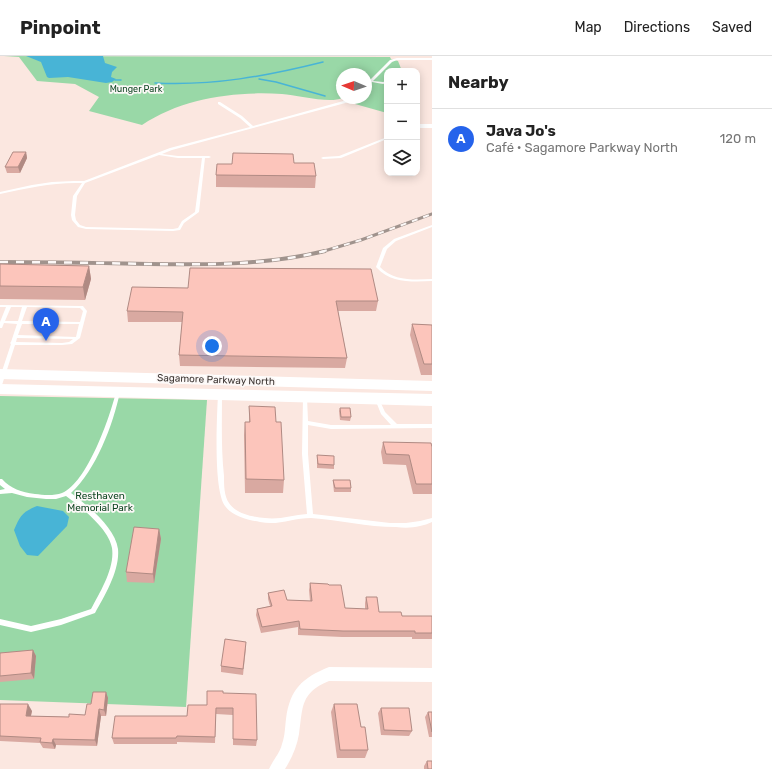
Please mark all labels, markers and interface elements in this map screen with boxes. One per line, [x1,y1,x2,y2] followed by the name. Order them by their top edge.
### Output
[20,16,101,39] text: Pinpoint
[575,19,602,36] text: Map
[624,19,690,36] text: Directions
[712,19,752,36] text: Saved
[336,68,372,104] north arrow
[384,68,420,176] map controls
[384,68,420,104] button: +
[448,72,509,92] text: Nearby
[110,84,163,94] park label: Munger Park
[384,104,420,140] button: −
[486,122,556,140] text: Java Jo's
[456,131,466,146] text: A
[720,131,756,146] text: 120 m
[384,140,420,176] button: layers
[486,140,678,155] text: Café · Sagamore Parkway North
[33,308,59,341] pin: A
[202,336,222,356] your location
[157,372,275,388] street label: Sagamore Parkway North
[67,490,134,514] park label: Resthaven Memorial Park

